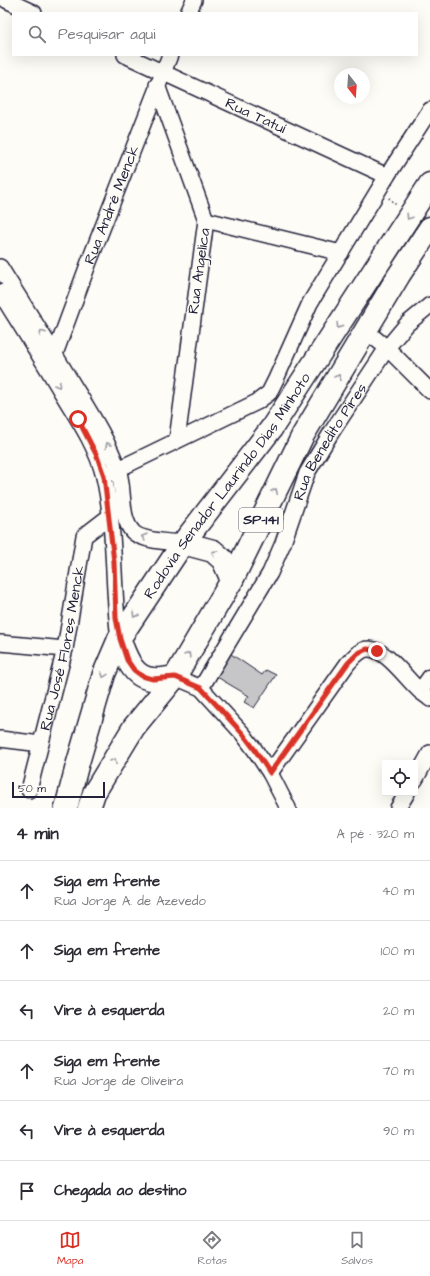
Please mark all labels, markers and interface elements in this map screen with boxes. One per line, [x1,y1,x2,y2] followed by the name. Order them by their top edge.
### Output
[12,12,418,56] search box
[26,23,48,45] icon: search
[58,24,155,45] text: Pesquisar aqui
[334,68,370,104] north arrow
[222,92,290,139] street label: Rua Tatuí
[79,142,144,267] street label: Rua André Menck
[407,212,414,219] one-way arrow
[183,226,216,316] street label: Rua Angelica
[336,322,343,329] one-way arrow
[40,331,47,338] one-way arrow
[138,368,316,603] street label: Rodovia Senador Laurindo Dias Minhoto
[333,374,340,381] one-way arrow
[288,378,372,503] street label: Rua Benedito Pires
[53,381,60,388] one-way arrow
[69,410,87,428] route start
[105,442,113,450] one-way arrow
[270,487,278,495] one-way arrow
[239,508,283,532] road number: SP-141
[141,533,148,542] one-way arrow
[211,551,218,558] one-way arrow
[34,564,89,733] street label: Rua José Flores Menck
[132,611,140,618] one-way arrow
[368,642,386,660] route end
[183,652,190,659] one-way arrow
[100,672,109,679] one-way arrow
[109,758,116,765] one-way arrow
[382,760,418,796] map controls
[382,760,418,796] button: locate
[12,780,105,799] scale bar
[18,781,46,796] text: 50 m
[16,822,59,846] text: 4 min
[336,825,414,843] text: A pé · 320 m
[54,871,160,892] text: Siga em frente
[16,880,38,902] icon: ahead
[382,882,414,900] text: 40 m
[54,892,206,910] text: Rua Jorge A. de Azevedo
[16,940,38,962] icon: ahead
[54,940,160,961] text: Siga em frente
[381,942,414,960] text: 100 m
[16,1000,38,1022] icon: left
[54,1000,164,1021] text: Vire à esquerda
[383,1002,414,1020] text: 20 m
[54,1051,160,1072] text: Siga em frente
[16,1060,38,1082] icon: ahead
[382,1062,414,1080] text: 70 m
[54,1072,183,1090] text: Rua Jorge de Oliveira
[16,1120,38,1142] icon: left
[54,1120,164,1141] text: Vire à esquerda
[383,1122,414,1140] text: 90 m
[16,1180,38,1202] icon: arrive
[54,1180,187,1201] text: Chegada ao destino
[57,1229,83,1268] tab: Mapa
[197,1229,227,1268] tab: Rotas
[341,1229,373,1268] tab: Salvos

